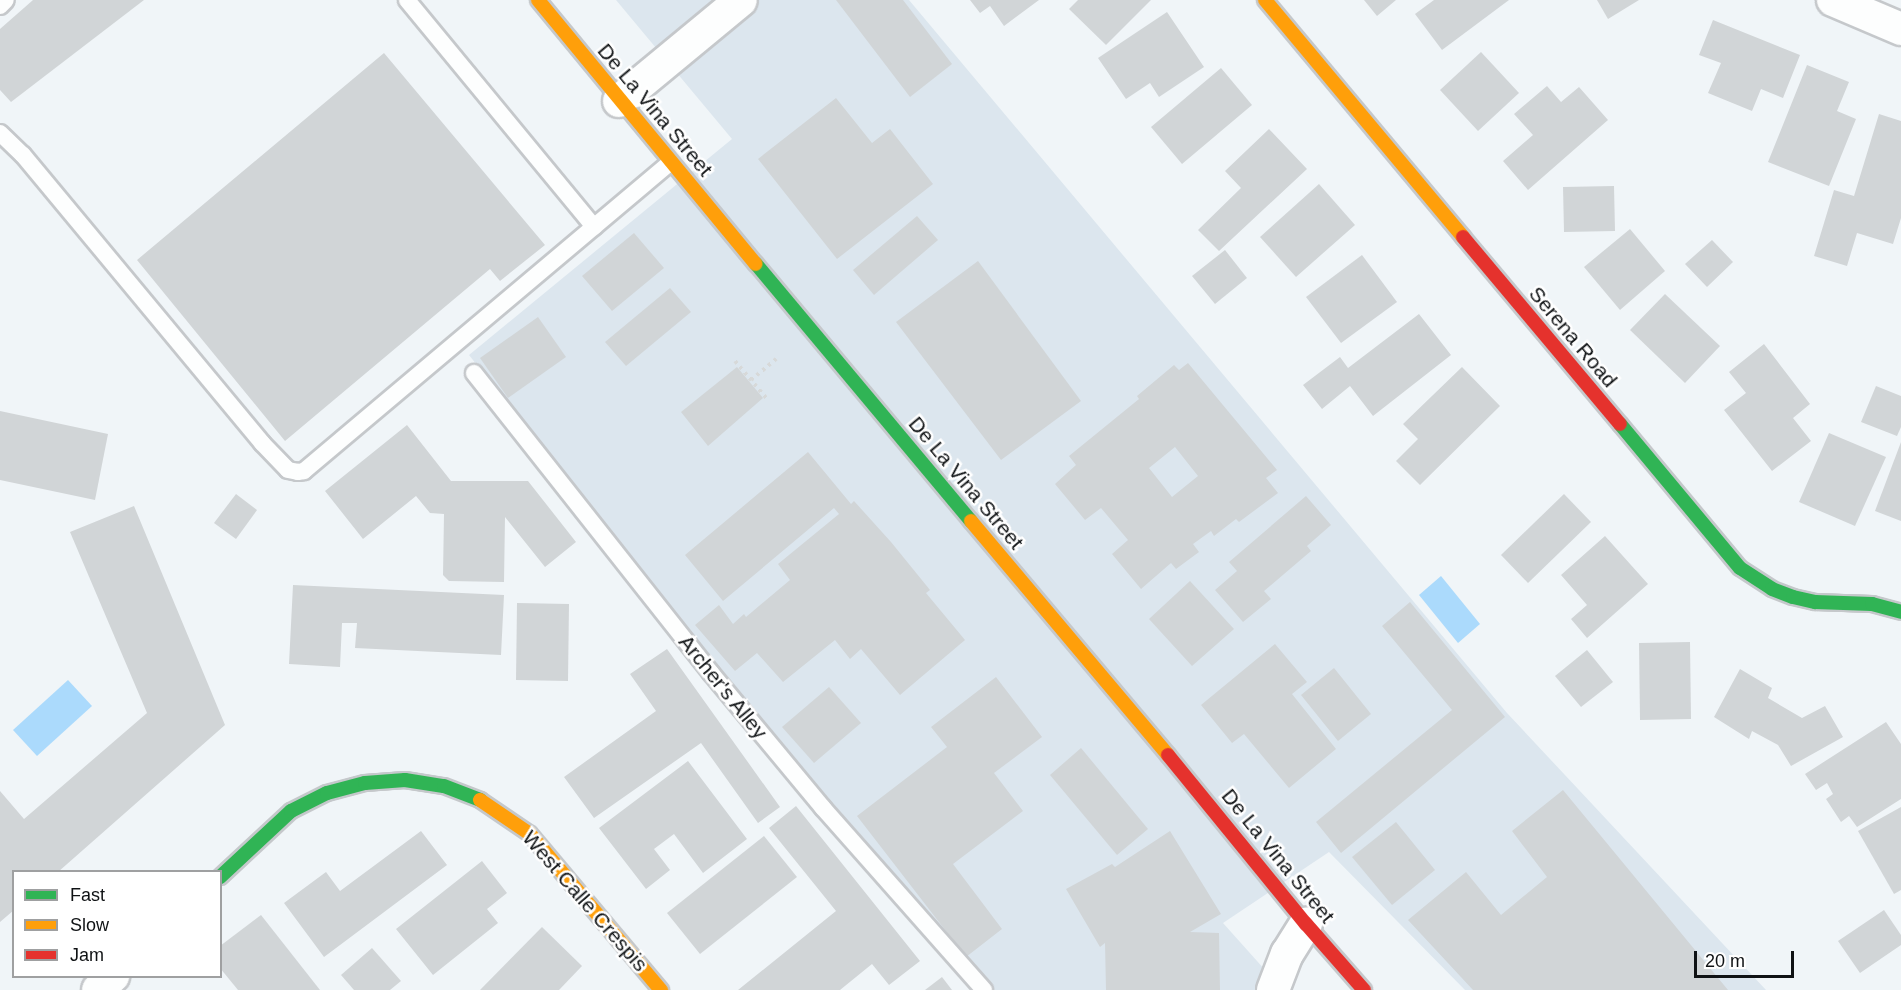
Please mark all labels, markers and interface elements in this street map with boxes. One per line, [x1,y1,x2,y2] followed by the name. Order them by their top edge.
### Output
[592,39,718,181] street label: De La Vina Street
[1524,282,1622,392] street label: Serena Road
[903,412,1029,554] street label: De La Vina Street
[673,629,773,745] street label: Archer's Alley
[1216,784,1340,928] street label: De La Vina Street
[517,826,653,976] street label: West Calle Crespis
[12,870,222,978] legend
[70,885,105,905] text: Fast
[70,915,109,935] text: Slow
[1697,939,1798,977] scale bar
[70,945,104,965] text: Jam
[1705,951,1745,971] text: 20 m

